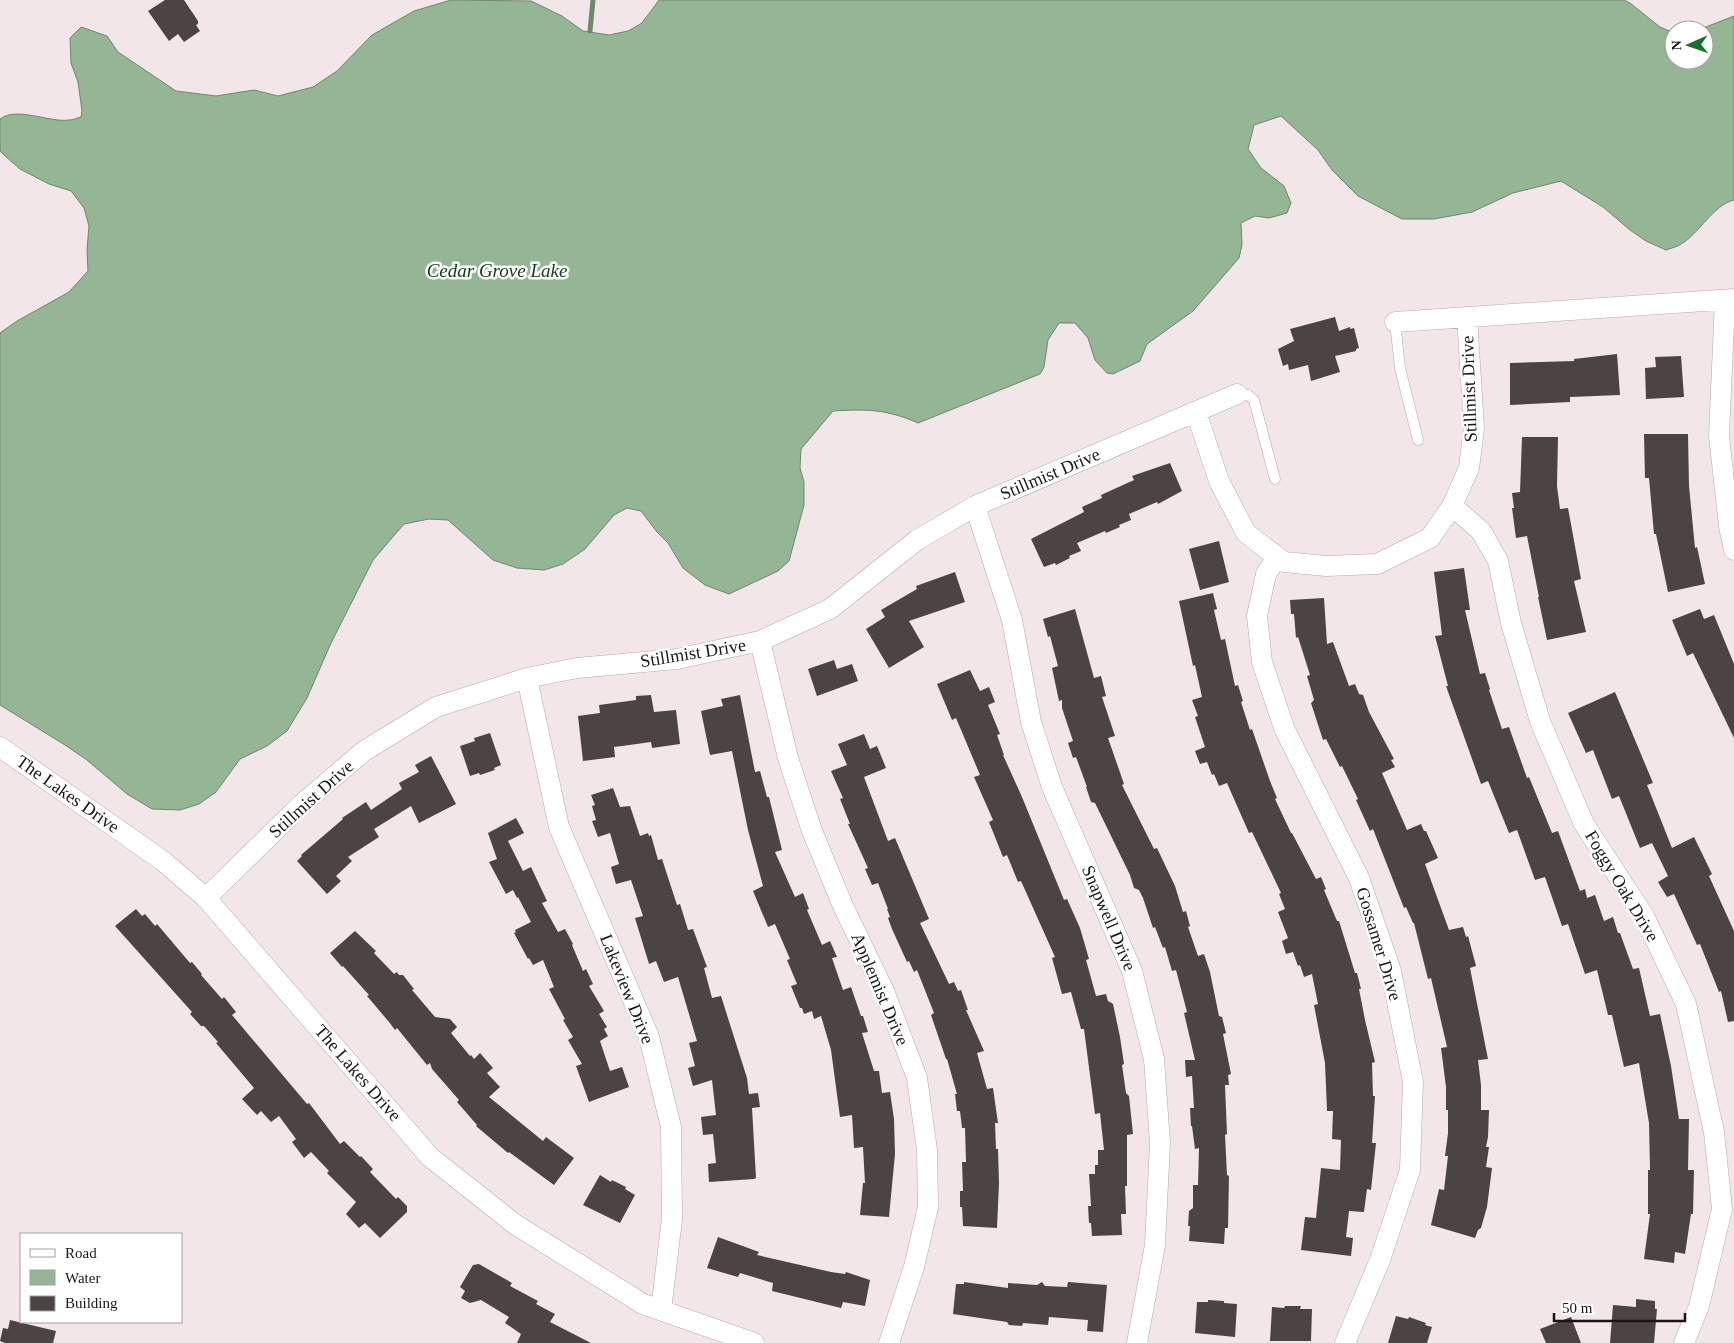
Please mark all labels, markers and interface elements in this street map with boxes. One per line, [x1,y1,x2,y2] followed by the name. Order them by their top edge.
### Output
[1664,20,1714,70] north arrow
[1669,40,1684,51] text: N
[427,260,567,281] water label: Cedar Grove Lake
[1457,335,1481,443] street label: Stillmist Drive
[997,444,1103,504] street label: Stillmist Drive
[639,635,747,671] street label: Stillmist Drive
[13,751,123,837] street label: The Lakes Drive
[265,756,357,842] street label: Stillmist Drive
[1581,827,1663,945] street label: Foggy Oak Drive
[1078,862,1140,974] street label: Snapwell Drive
[1352,885,1406,1003] street label: Gossamer Drive
[847,930,913,1048] street label: Applemist Drive
[596,931,658,1047] street label: Lakeview Drive
[311,1021,405,1125] street label: The Lakes Drive
[20,1233,182,1323] legend
[65,1245,97,1261] text: Road
[65,1270,100,1286] text: Water
[1554,1290,1685,1322] scale bar
[65,1295,118,1311] text: Building
[1562,1300,1593,1316] text: 50 m

